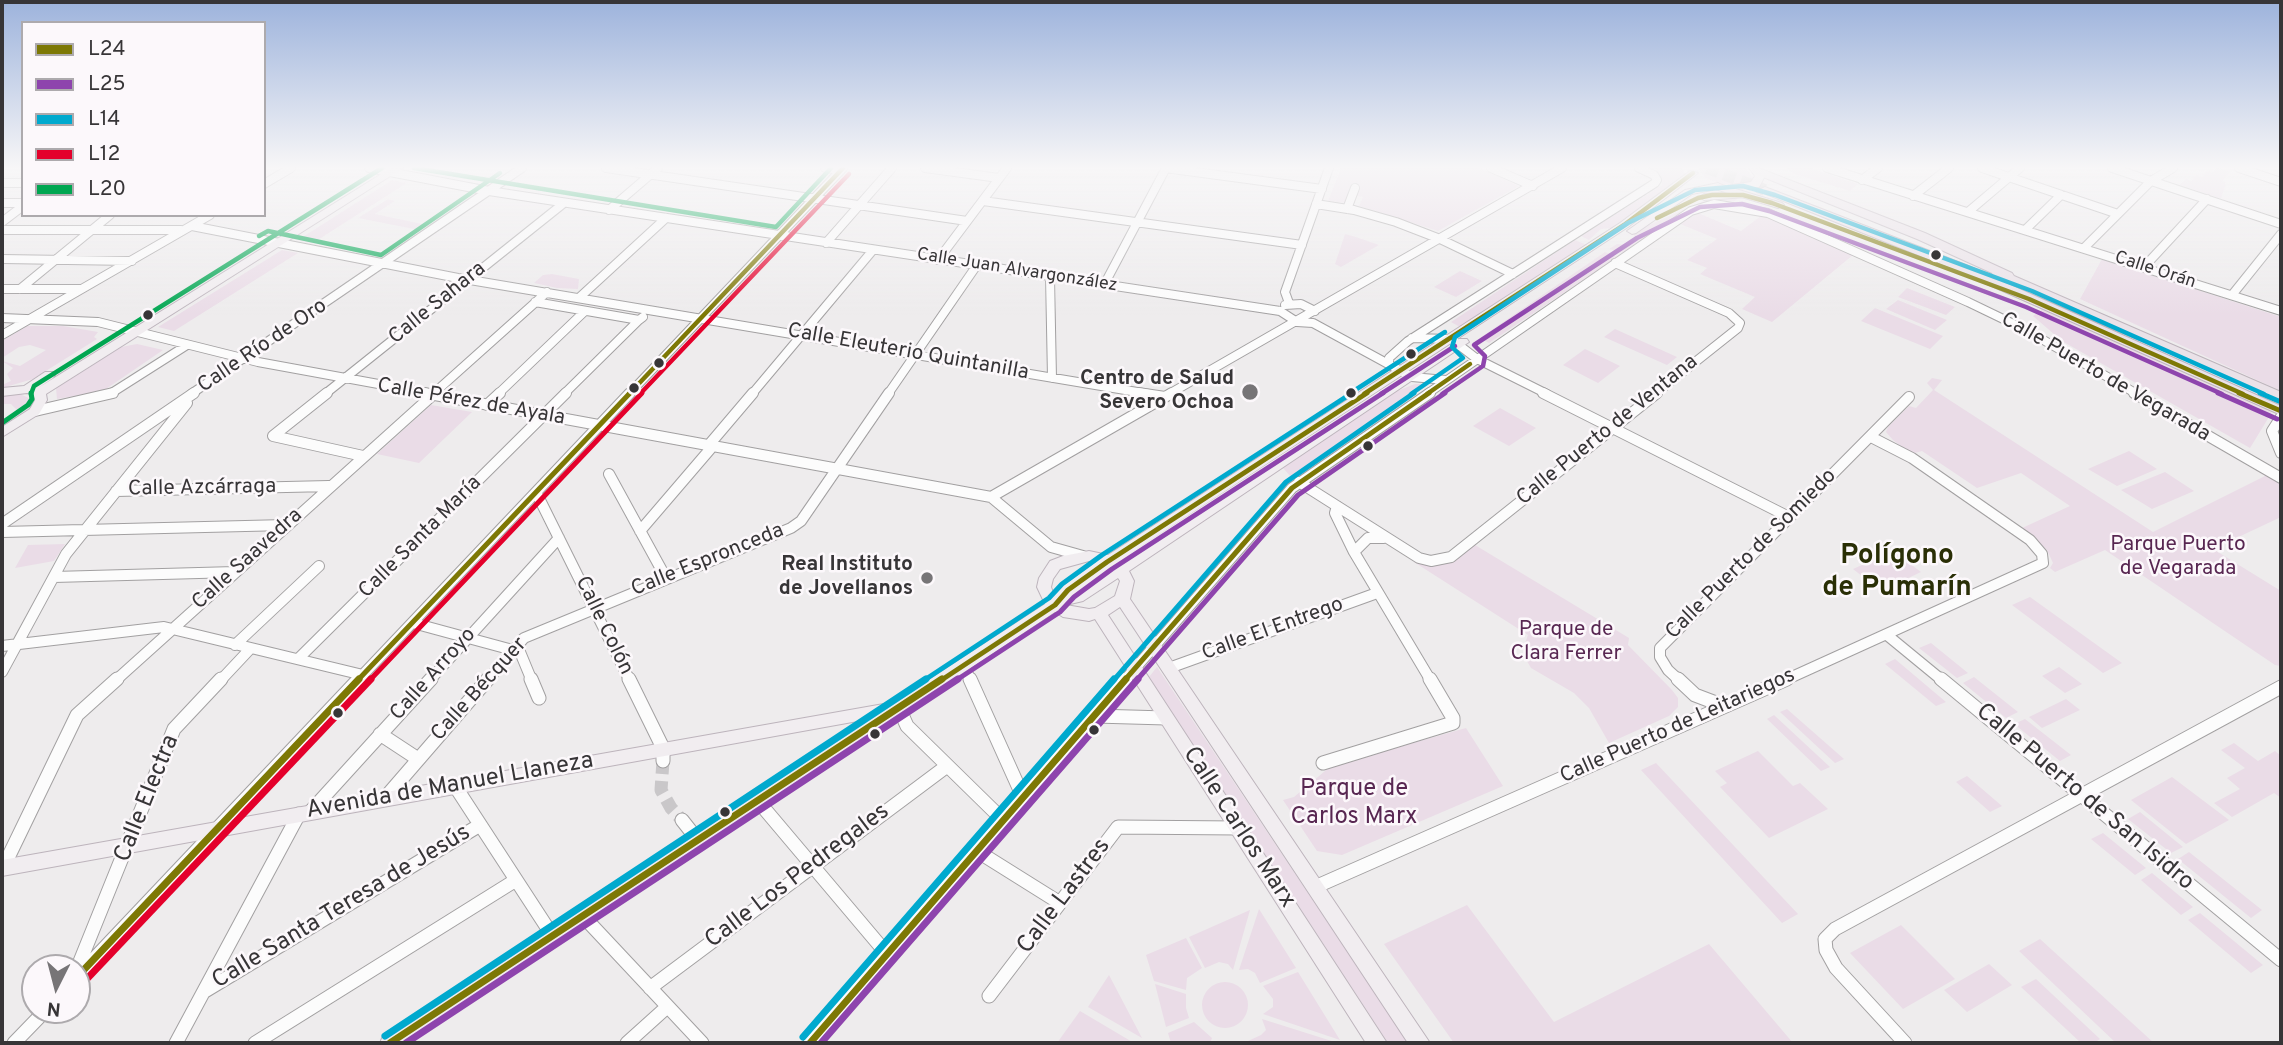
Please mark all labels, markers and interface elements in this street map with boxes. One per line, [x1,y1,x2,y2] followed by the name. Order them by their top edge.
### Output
[21,21,266,217] legend
[88,36,125,63] text: L24
[88,71,126,98] text: L25
[88,106,120,133] text: L14
[88,141,120,168] text: L12
[88,176,126,203] text: L20
[915,244,1119,298] street label: Calle Juan Alvargonzález
[1929,248,1943,262] unlabelled marker
[2112,248,2198,294] street label: Calle Orán
[384,257,492,351] street label: Calle Sahara
[194,294,332,400] street label: Calle Río de Oro
[141,308,155,322] unlabelled marker
[1996,308,2214,448] street label: Calle Puerto de Vegarada
[785,319,1031,387] street label: Calle Eleuterio Quintanilla
[1404,347,1418,361] unlabelled marker
[1512,350,1704,512] street label: Calle Puerto de Ventana
[652,356,666,370] unlabelled marker
[1080,367,1234,417] place label: Centro de Salud Severo Ochoa
[375,374,567,432] street label: Calle Pérez de Ayala
[627,381,641,395] unlabelled marker
[1240,382,1260,402] marker: Centro de Salud Severo Ochoa
[1344,386,1358,400] unlabelled marker
[1361,439,1375,453] unlabelled marker
[1661,464,1843,646] street label: Calle Puerto de Somiedo
[354,471,488,605] street label: Calle Santa María
[128,475,276,503] street label: Calle Azcárraga
[188,504,308,616] street label: Calle Saavedra
[628,519,788,603] street label: Calle Espronceda
[2110,533,2246,583] park label: Parque Puerto de Vegarada
[1822,540,1972,606] district label: Polígono de Pumarín
[779,553,913,603] place label: Real Instituto de Jovellanos
[919,570,935,586] marker: Real Instituto de Jovellanos
[568,573,638,679] street label: Calle Colón
[1199,593,1347,667] street label: Calle El Entrego
[1510,618,1622,668] park label: Parque de Clara Ferrer
[386,623,482,727] street label: Calle Arroyo
[427,633,533,747] street label: Calle Bécquer
[1557,664,1799,790] street label: Calle Puerto de Leitariegos
[1969,698,2199,898] street label: Calle Puerto de San Isidro
[331,706,345,720] unlabelled marker
[1087,723,1101,737] unlabelled marker
[868,727,882,741] unlabelled marker
[109,731,187,867] street label: Calle Electra
[1175,742,1301,914] street label: Calle Carlos Marx
[304,748,596,826] street label: Avenida de Manuel Llaneza
[1290,776,1418,832] park label: Parque de Carlos Marx
[700,798,896,956] street label: Calle Los Pedregales
[718,805,732,819] unlabelled marker
[208,819,476,997] street label: Calle Santa Teresa de Jesús
[1012,834,1118,960] street label: Calle Lastres
[21,954,91,1024] north arrow
[46,995,62,1021] text: N

